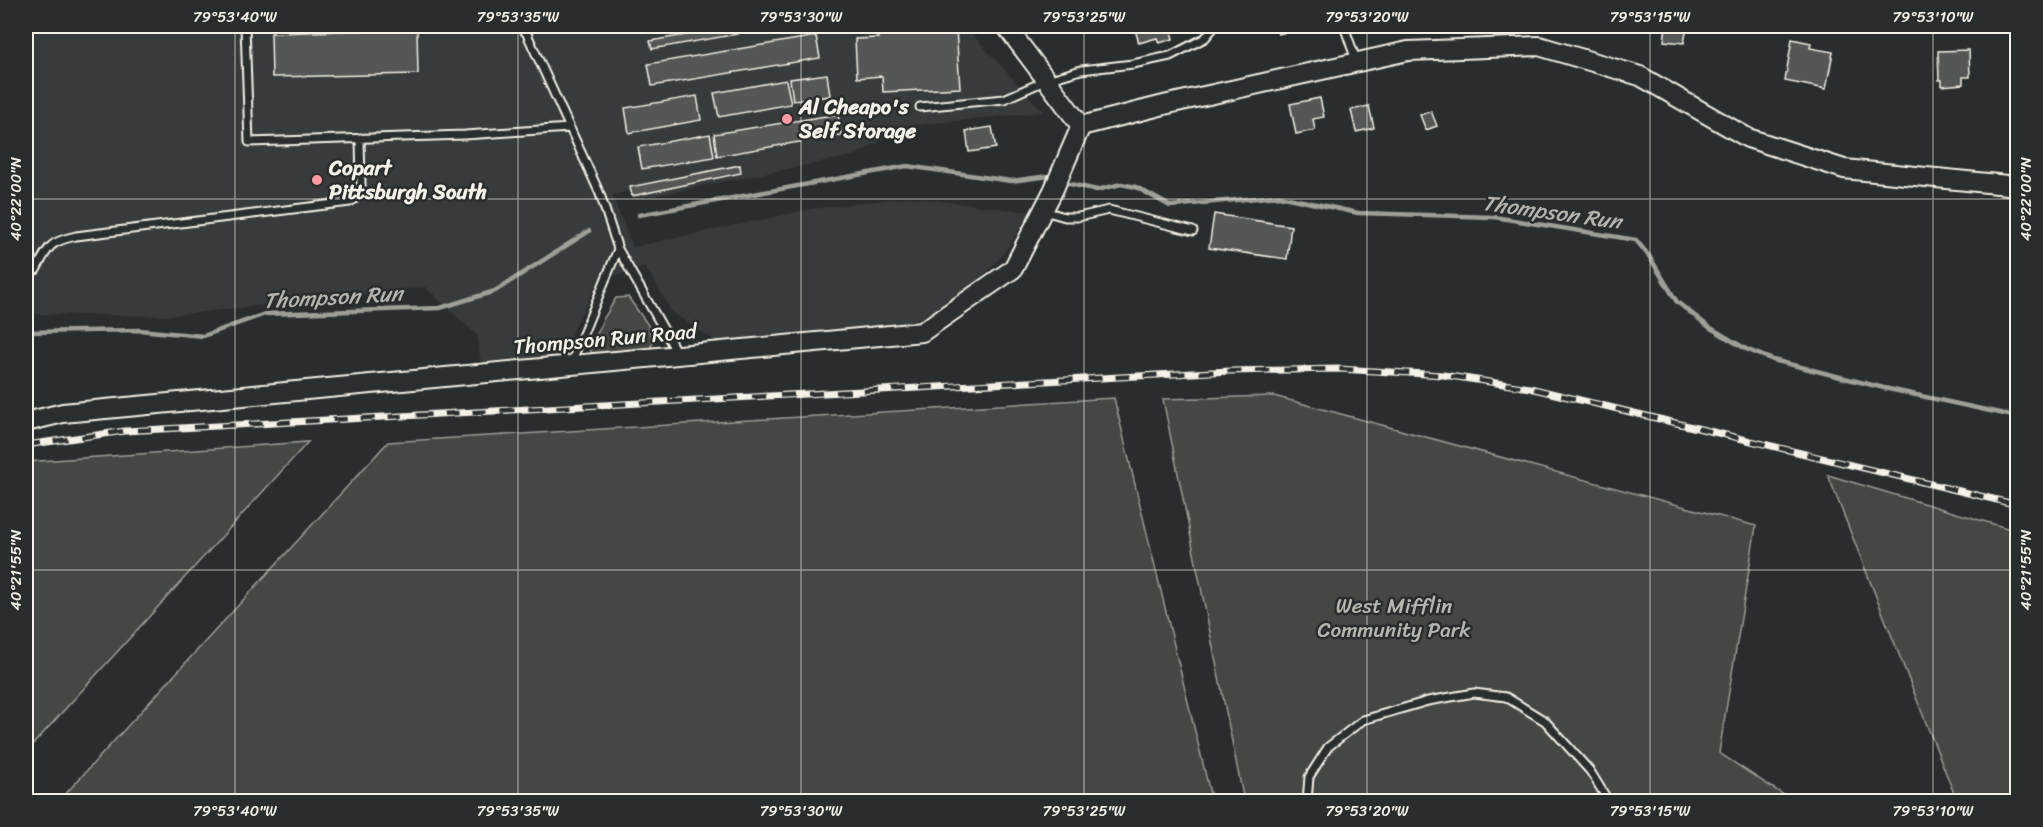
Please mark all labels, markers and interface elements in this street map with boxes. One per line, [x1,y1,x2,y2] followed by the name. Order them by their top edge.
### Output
[193,4,277,30] text: 79°53'40"W
[477,4,560,30] text: 79°53'35"W
[760,4,843,30] text: 79°53'30"W
[1043,4,1126,30] text: 79°53'25"W
[1325,4,1409,30] text: 79°53'20"W
[1610,4,1691,30] text: 79°53'15"W
[1893,4,1974,30] text: 79°53'10"W
[798,88,917,150] place label: Al Cheapo's Self Storage
[780,112,794,126] marker: Al Cheapo's Self Storage
[328,149,487,211] place label: Copart Pittsburgh South
[3,157,29,241] text: 40°22'00"N
[2013,157,2039,241] text: 40°22'00"N
[310,173,324,187] marker: Copart Pittsburgh South
[1480,183,1626,241] water label: Thompson Run
[262,274,406,320] water label: Thompson Run
[512,312,700,366] street label: Thompson Run Road
[3,529,29,610] text: 40°21'55"N
[2013,529,2039,610] text: 40°21'55"N
[1317,587,1471,649] park label: West Mifflin Community Park
[193,798,277,824] text: 79°53'40"W
[477,798,560,824] text: 79°53'35"W
[760,798,843,824] text: 79°53'30"W
[1043,798,1126,824] text: 79°53'25"W
[1325,798,1409,824] text: 79°53'20"W
[1610,798,1691,824] text: 79°53'15"W
[1893,798,1974,824] text: 79°53'10"W

